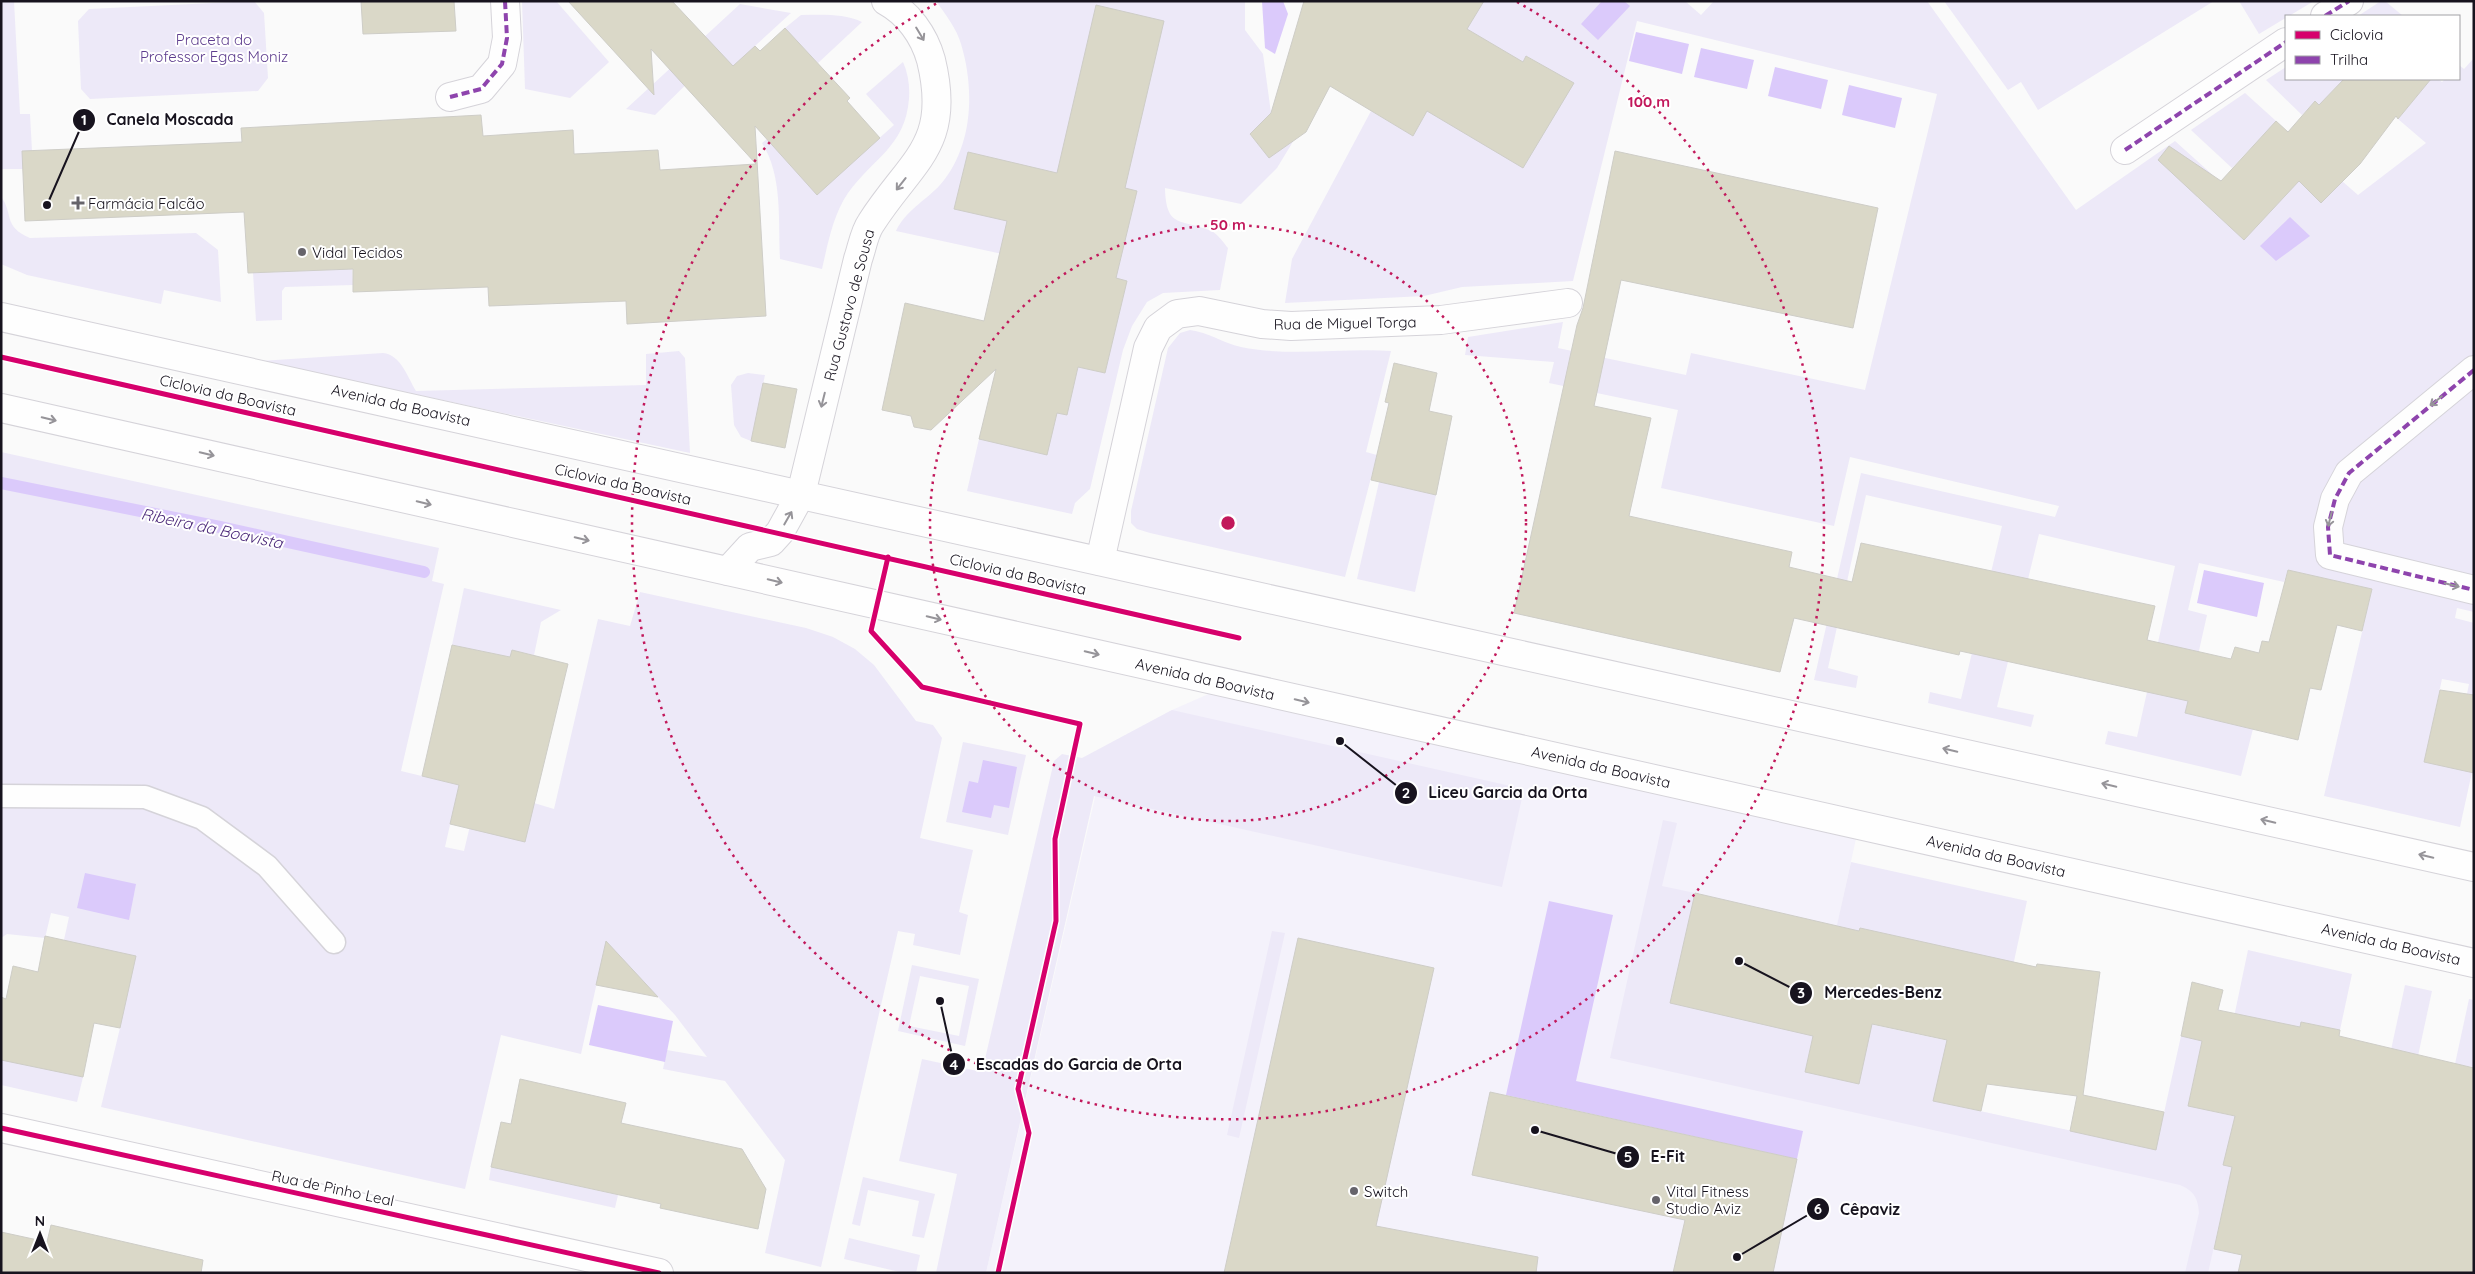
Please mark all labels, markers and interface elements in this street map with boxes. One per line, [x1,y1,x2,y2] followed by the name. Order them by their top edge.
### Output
[2285,15,2460,80] legend
[2330,25,2383,44] text: Ciclovia
[915,27,925,41] one-way arrow
[140,30,288,66] park label: Praceta do Professor Egas Moniz
[2330,50,2368,69] text: Trilha
[1628,92,1670,111] text: 100 m
[71,104,244,135] callout: Canela Moscada
[106,109,234,129] text: Canela Moscada
[81,110,87,129] text: 1
[895,177,906,190] one-way arrow
[88,194,205,213] place label: Farmácia Falcão
[72,197,84,209] marker: Farmácia Falcão
[1210,215,1246,234] text: 50 m
[820,227,878,383] street label: Rua Gustavo de Sousa
[312,243,403,262] place label: Vidal Tecidos
[296,246,308,258] marker: Vidal Tecidos
[1273,312,1417,334] street label: Rua de Miguel Torga
[158,370,298,420] street label: Ciclovia da Boavista
[330,380,472,430] street label: Avenida da Boavista
[818,391,827,407] one-way arrow
[2430,396,2443,407] one-way arrow
[40,415,56,424] one-way arrow
[199,450,215,459] one-way arrow
[553,459,693,509] street label: Ciclovia da Boavista
[415,499,431,508] one-way arrow
[139,503,286,553] water label: Ribeira da Boavista
[2325,510,2334,526] one-way arrow
[784,512,794,526] one-way arrow
[1219,514,1237,532] centre of rings
[574,535,590,544] one-way arrow
[948,549,1088,599] street label: Ciclovia da Boavista
[767,577,783,586] one-way arrow
[2444,581,2460,590] one-way arrow
[925,614,941,623] one-way arrow
[1084,649,1100,658] one-way arrow
[1134,654,1276,704] street label: Avenida da Boavista
[1293,697,1309,706] one-way arrow
[1530,742,1672,792] street label: Avenida da Boavista
[1943,745,1959,754] one-way arrow
[1394,777,1598,808] callout: Liceu Garcia da Orta
[2101,780,2117,789] one-way arrow
[1428,782,1588,802] text: Liceu Garcia da Orta
[1402,783,1410,802] text: 2
[2260,816,2276,825] one-way arrow
[1925,831,2067,881] street label: Avenida da Boavista
[2419,851,2435,860] one-way arrow
[2320,919,2462,969] street label: Avenida da Boavista
[1789,977,1951,1008] callout: Mercedes-Benz
[1824,982,1942,1002] text: Mercedes-Benz
[1797,983,1805,1002] text: 3
[941,1049,1192,1080] callout: Escadas do Garcia de Orta
[976,1054,1182,1074] text: Escadas do Garcia de Orta
[950,1055,959,1074] text: 4
[1615,1141,1695,1172] callout: E-Fit
[1651,1146,1685,1166] text: E-Fit
[1624,1147,1632,1166] text: 5
[270,1166,396,1210] street label: Rua de Pinho Leal
[1364,1182,1408,1201] place label: Switch
[1666,1182,1749,1218] place label: Vital Fitness Studio Aviz
[1348,1185,1360,1197] marker: Switch
[1650,1194,1662,1206] marker: Vital Fitness Studio Aviz
[1805,1194,1910,1225] callout: Cêpaviz
[1814,1199,1822,1218] text: 6
[1840,1199,1900,1219] text: Cêpaviz
[15,1209,65,1259] north arrow
[35,1212,45,1230] text: N

